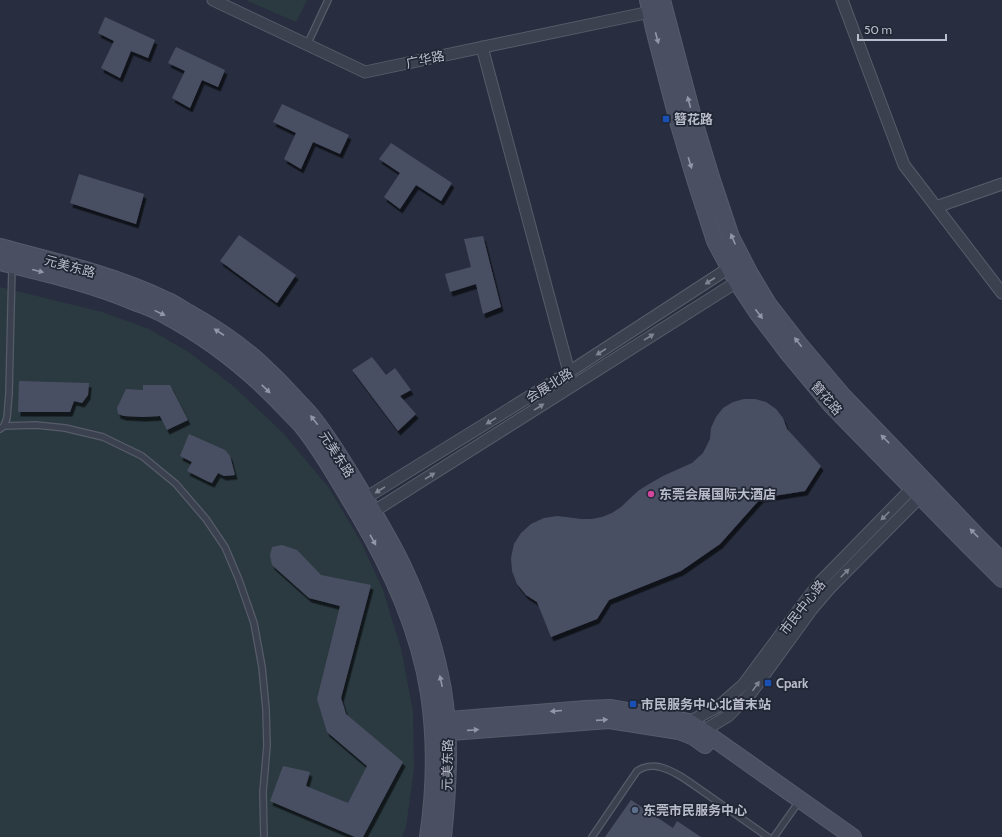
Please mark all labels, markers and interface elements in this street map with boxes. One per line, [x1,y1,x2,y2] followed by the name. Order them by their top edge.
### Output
[858,16,946,42] scale bar
[864,22,892,37] text: 50 m
[654,32,660,44] one-way arrow
[404,47,446,71] street label: 广华路
[686,95,692,107] one-way arrow
[674,111,713,127] place label: 簪花路
[661,114,671,124] marker: 簪花路
[687,157,693,169] one-way arrow
[729,232,735,244] one-way arrow
[43,252,97,280] street label: 元美东路
[32,268,44,274] one-way arrow
[704,277,715,285] one-way arrow
[755,309,763,320] one-way arrow
[155,310,166,316] one-way arrow
[214,328,224,336] one-way arrow
[643,334,655,341] one-way arrow
[794,337,802,348] one-way arrow
[595,348,606,355] one-way arrow
[523,364,575,406] street label: 会展北路
[808,378,846,418] street label: 簪花路
[261,384,271,393] one-way arrow
[534,403,545,410] one-way arrow
[310,415,319,426] one-way arrow
[485,417,496,425] one-way arrow
[316,428,358,480] street label: 元美东路
[880,434,889,444] one-way arrow
[424,472,435,480] one-way arrow
[374,486,386,493] one-way arrow
[659,486,776,502] place label: 东莞会展国际大酒店
[646,489,656,499] marker: 东莞会展国际大酒店
[880,511,890,521] one-way arrow
[969,528,979,538] one-way arrow
[369,534,376,545] one-way arrow
[840,568,849,578] one-way arrow
[776,576,828,638] street label: 市民中心路
[437,675,443,687] one-way arrow
[776,675,809,691] place label: Cpark
[763,678,773,688] marker: Cpark
[751,681,759,691] one-way arrow
[641,696,771,712] place label: 市民服务中心北首末站
[628,699,638,709] marker: 市民服务中心北首末站
[550,708,562,715] one-way arrow
[596,717,608,724] one-way arrow
[466,727,479,733] one-way arrow
[439,739,455,791] street label: 元美东路
[643,802,747,818] place label: 东莞市民服务中心
[630,805,640,815] marker: 东莞市民服务中心

